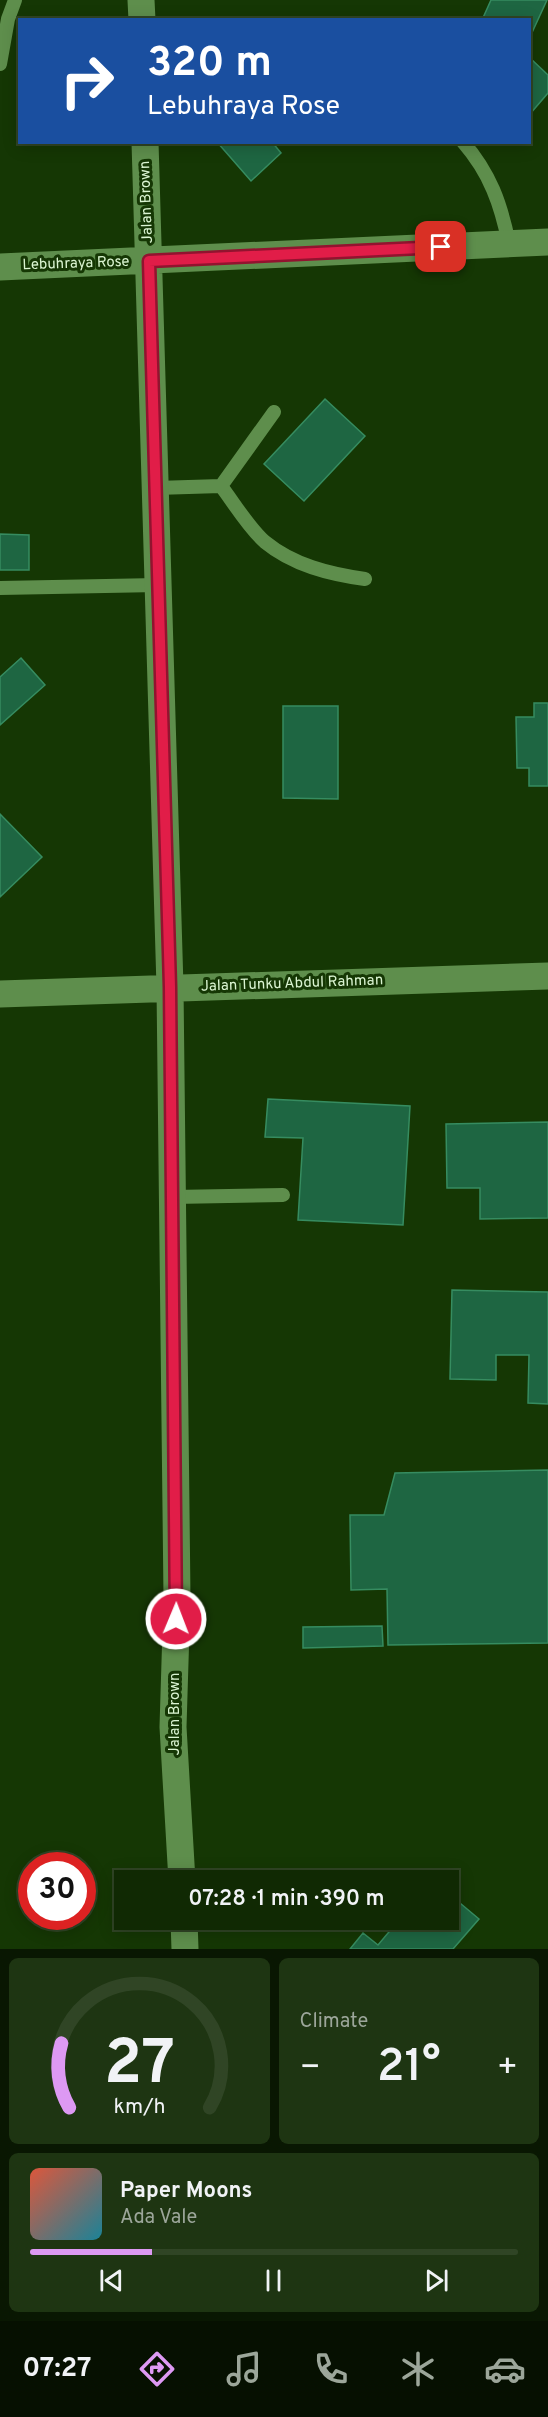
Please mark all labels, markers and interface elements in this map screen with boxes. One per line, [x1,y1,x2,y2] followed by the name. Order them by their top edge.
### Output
[147,38,272,91] text: 320 m
[48,42,126,120] icon: right
[147,90,340,124] text: Lebuhraya Rose
[136,160,158,244] street label: Jalan Brown
[415,221,466,272] pin
[424,230,457,263] icon: arrive
[22,253,130,275] street label: Lebuhraya Rose
[200,971,384,997] street label: Jalan Tunku Abdul Rahman
[144,1587,208,1651] position arrow
[166,1673,185,1755] street label: Jalan Brown
[18,1852,96,1930] speed limit sign: 30
[188,1886,385,1913] text: 07:28 · 1 min · 390 m
[300,2009,368,2035] text: Climate
[104,2027,175,2106] text: 27
[377,2040,441,2097] text: 21°
[300,2048,321,2090] text: −
[497,2048,518,2090] text: +
[113,2094,165,2121] text: km/h
[120,2178,252,2205] text: Paper Moons
[120,2205,197,2231] text: Ada Vale
[95,2264,128,2297] icon: previous
[257,2264,290,2297] icon: pause
[420,2264,453,2297] icon: next
[136,2348,178,2390] icon: directions
[223,2348,265,2390] icon: music
[310,2348,352,2390] icon: phone
[397,2348,439,2390] icon: climate
[484,2348,526,2390] icon: car
[22,2352,91,2386] text: 07:27

